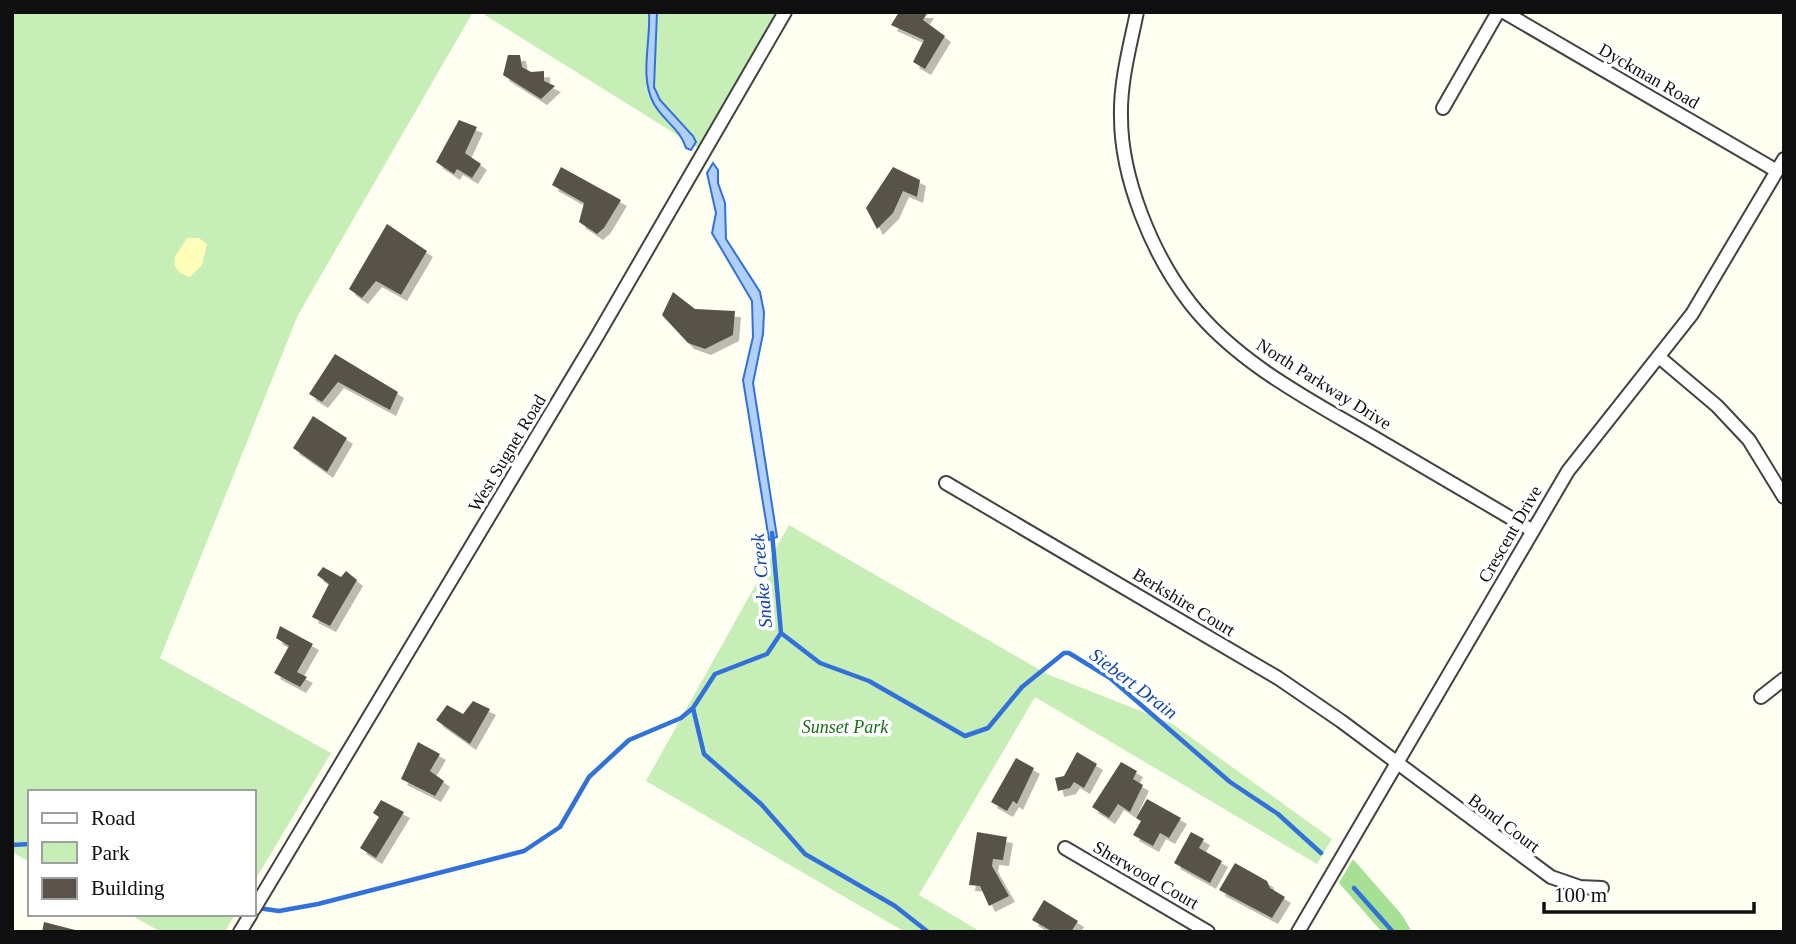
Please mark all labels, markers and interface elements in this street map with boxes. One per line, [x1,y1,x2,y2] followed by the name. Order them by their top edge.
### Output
[1595,39,1703,113] street label: Dyckman Road
[1253,334,1395,434] street label: North Parkway Drive
[464,391,550,515] street label: West Sugnet Road
[1474,482,1546,586] street label: Crescent Drive
[747,532,776,629] water label: Snake Creek
[1129,564,1239,640] street label: Berkshire Court
[1086,644,1182,723] water label: Siebert Drain
[802,717,889,737] park label: Sunset Park
[28,790,256,916] legend
[1464,790,1544,856] street label: Bond Court
[91,806,136,830] text: Road
[1090,837,1202,913] street label: Sherwood Court
[91,841,130,865] text: Park
[1544,870,1754,914] scale bar
[91,876,165,900] text: Building
[1554,883,1607,907] text: 100 m

